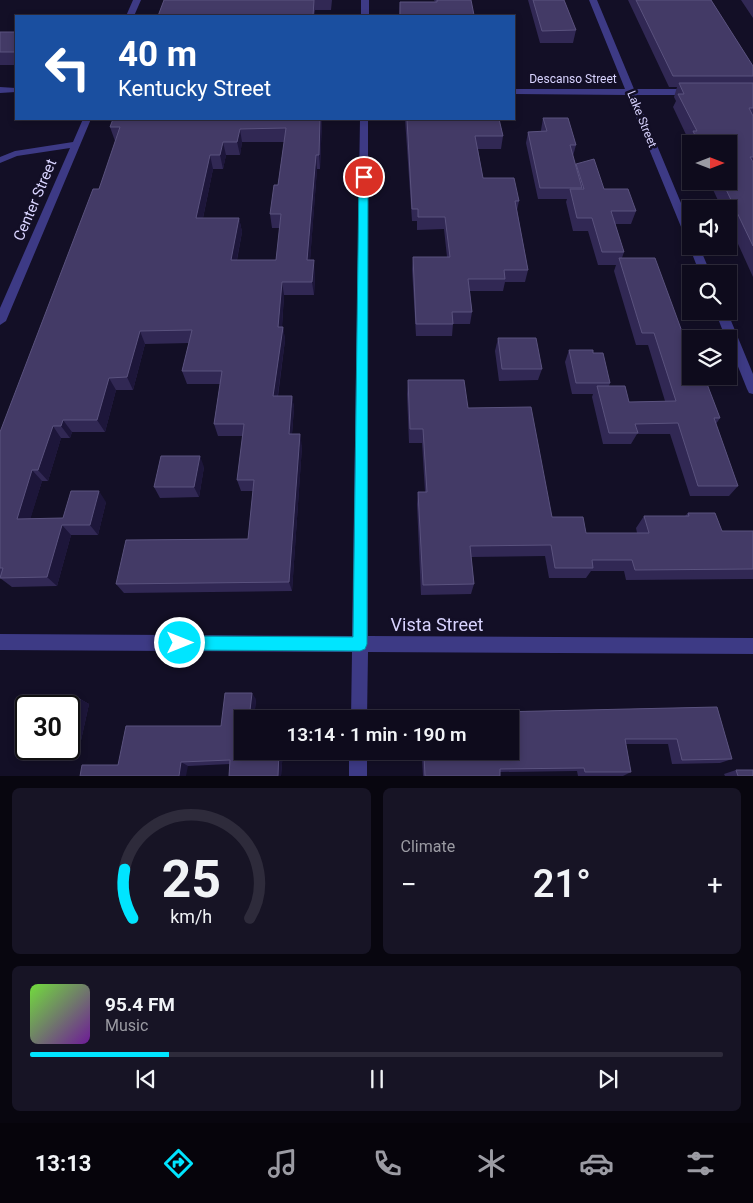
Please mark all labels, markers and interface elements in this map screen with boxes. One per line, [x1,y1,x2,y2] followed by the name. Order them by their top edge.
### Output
[118,34,197,75] text: 40 m
[35,35,100,100] icon: left
[529,72,617,86] street label: Descanso Street
[118,76,271,101] text: Kentucky Street
[624,89,660,149] street label: Lake Street
[682,135,738,190] north arrow
[682,135,737,385] map controls
[10,156,60,244] street label: Center Street
[343,156,385,198] pin
[350,163,378,191] icon: arrive
[682,200,737,255] button: sound
[682,265,737,320] button: search
[682,330,737,385] button: layers
[391,614,483,635] street label: Vista Street
[153,616,205,668] position arrow
[15,695,80,760] speed limit sign: 30
[286,723,467,746] text: 13:14 · 1 min · 190 m
[401,837,455,856] text: Climate
[161,849,221,910] text: 25
[533,862,591,906] text: 21°
[401,868,417,901] text: −
[707,868,723,901] text: +
[170,906,212,927] text: km/h
[105,993,175,1016] text: 95.4 FM
[105,1016,148,1035] text: Music
[132,1065,160,1093] icon: previous
[363,1065,391,1093] icon: pause
[594,1065,622,1093] icon: next
[161,1146,196,1181] icon: directions
[265,1146,300,1181] icon: music
[370,1146,405,1181] icon: phone
[474,1146,509,1181] icon: climate
[579,1146,614,1181] icon: car
[683,1146,718,1181] icon: filters
[35,1151,91,1176] text: 13:13

